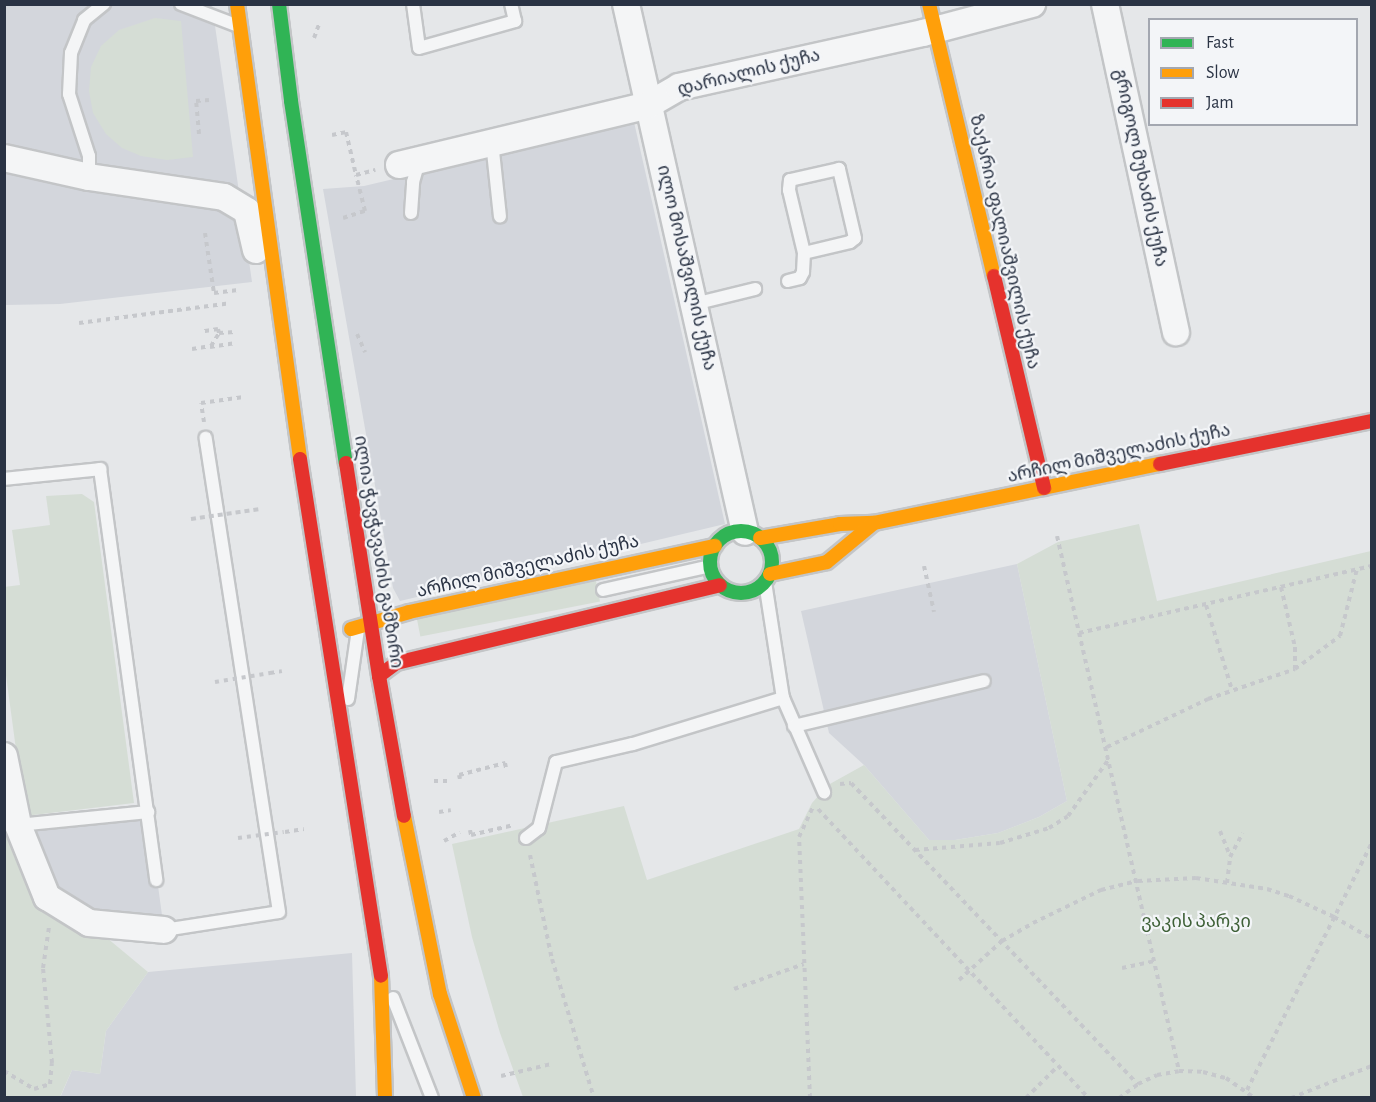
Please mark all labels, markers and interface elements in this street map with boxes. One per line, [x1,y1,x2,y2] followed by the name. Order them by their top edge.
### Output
[1148,18,1358,126] legend
[1206,34,1234,52] text: Fast
[675,45,823,101] street label: დარიალის ქუჩა
[1206,64,1239,82] text: Slow
[1108,67,1172,269] street label: გრიგოლ მუხაძის ქუჩა
[1206,94,1234,112] text: Jam
[964,113,1044,371] street label: ზაქარია ფალიაშვილის ქუჩა
[652,163,720,373] street label: ილო მოსაშვილის ქუჩა
[1006,420,1232,488] street label: არჩილ მიშველაძის ქუჩა
[349,434,407,670] street label: ილია ჭავჭავაძის გამზირი
[415,531,641,603] street label: არჩილ მიშველაძის ქუჩა
[1141,911,1251,933] park label: ვაკის პარკი

